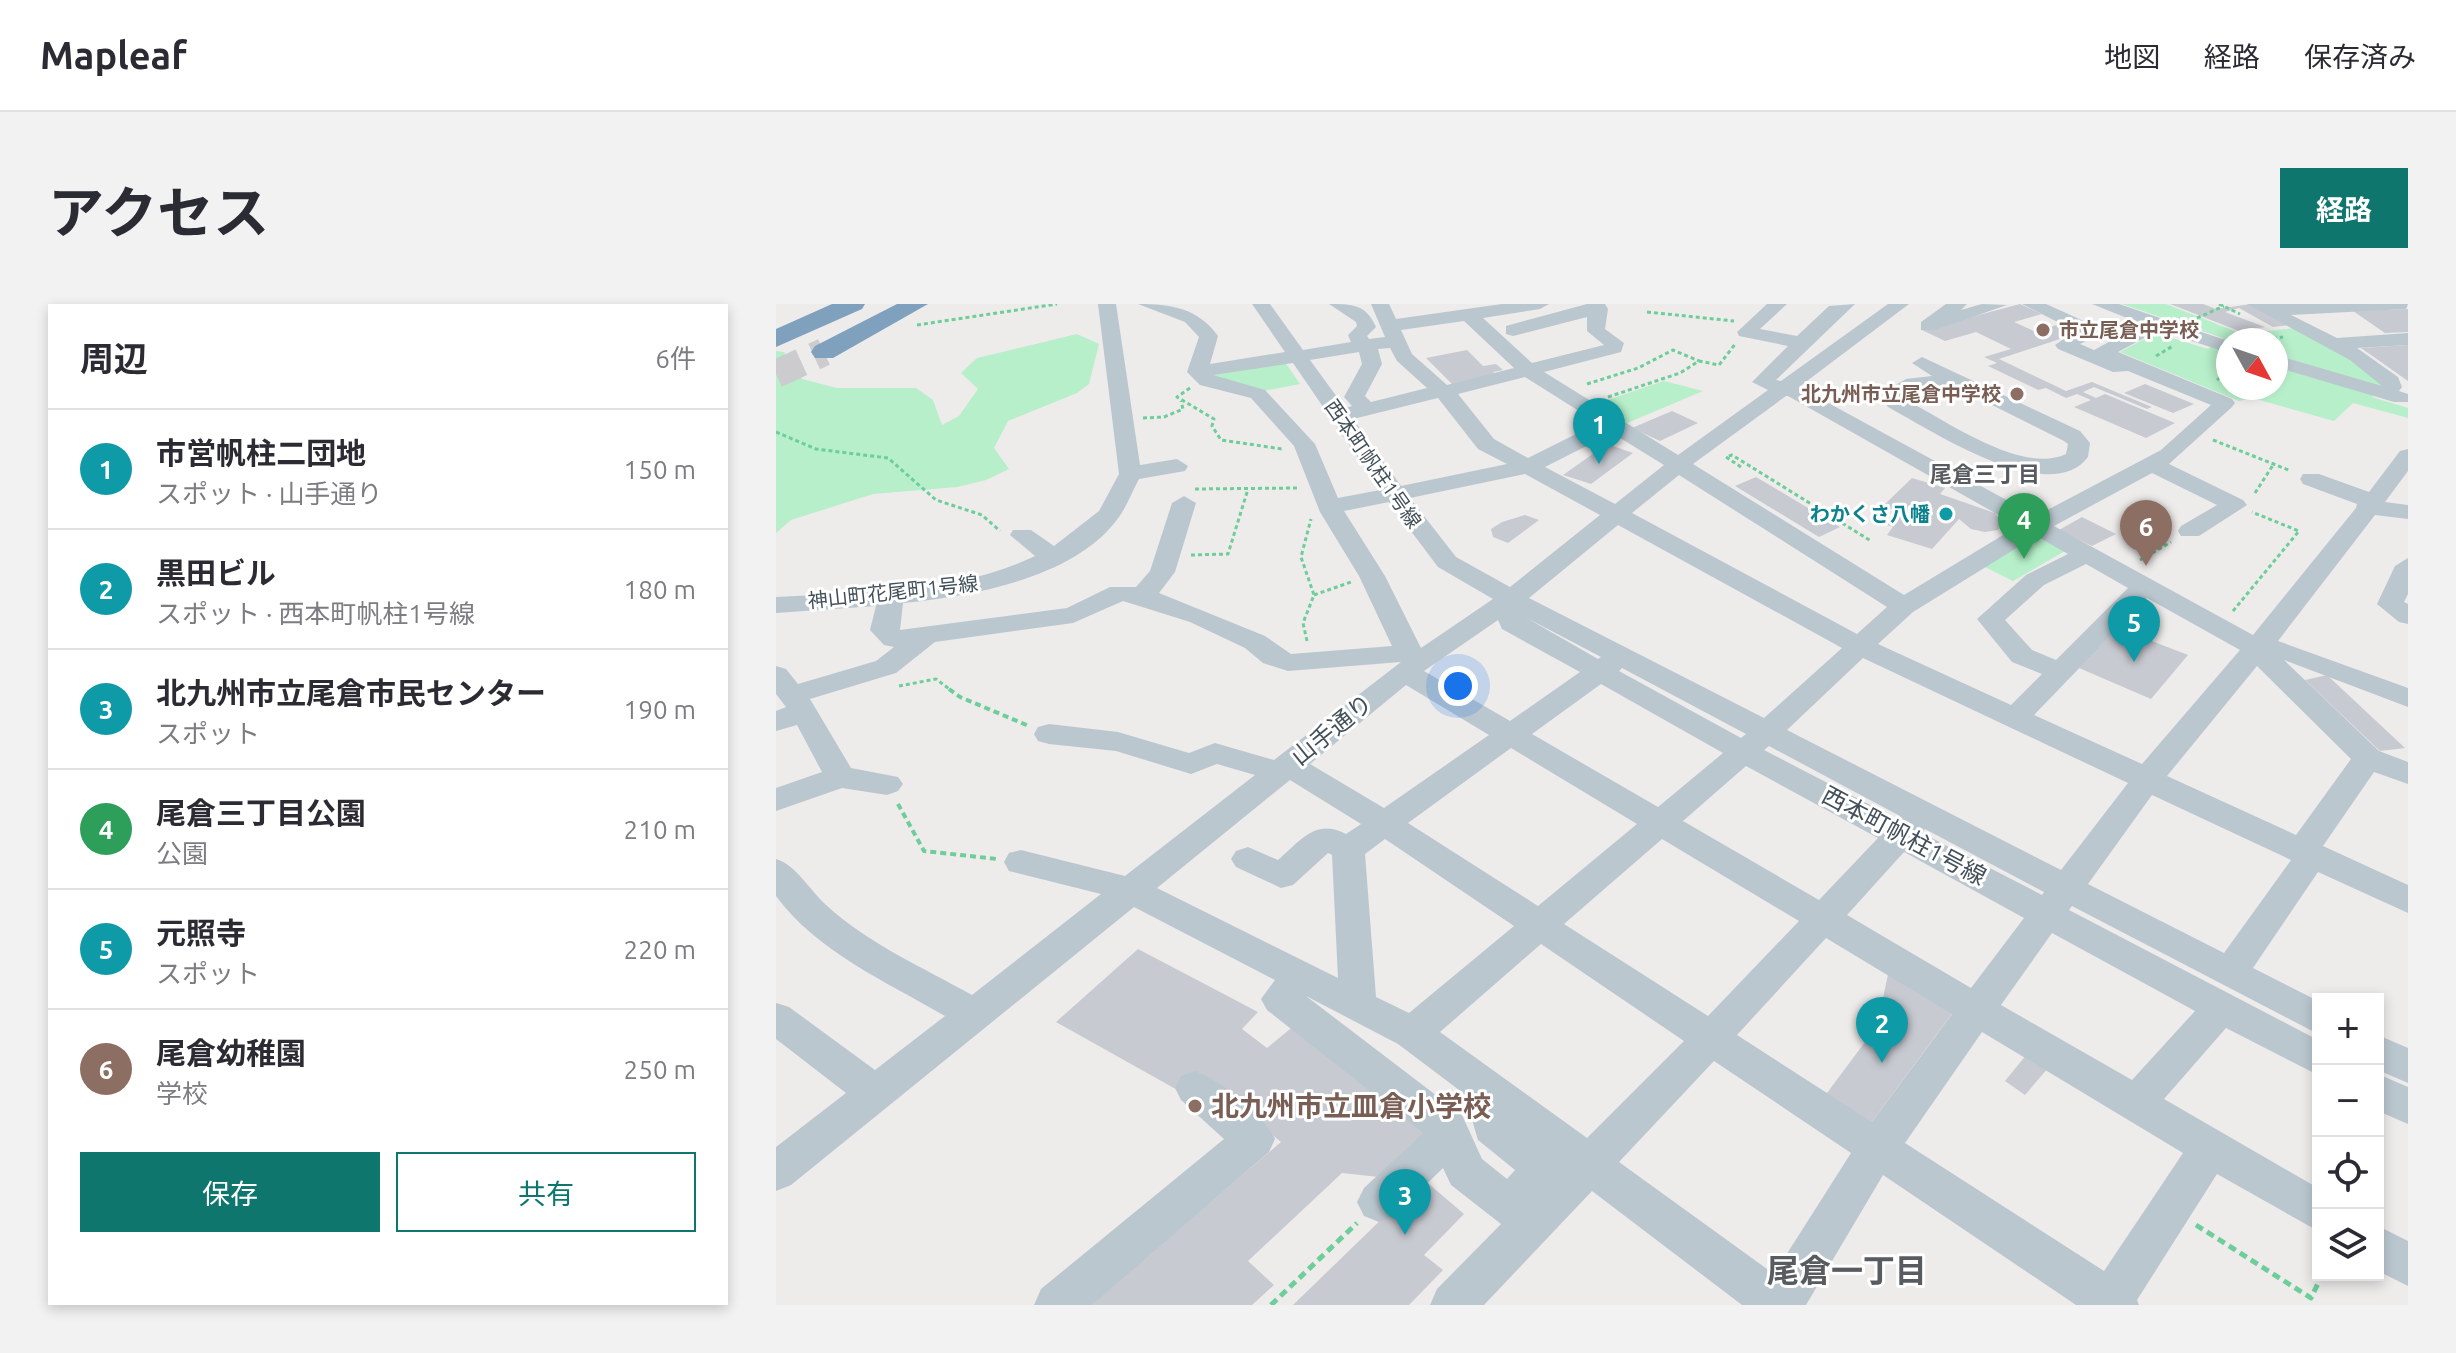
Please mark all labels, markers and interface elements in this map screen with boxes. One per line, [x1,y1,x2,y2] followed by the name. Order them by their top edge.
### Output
[40,34,187,76] text: Mapleaf
[2104,41,2160,72] text: 地図
[2204,41,2260,72] text: 経路
[2304,41,2416,72] text: 保存済み
[2280,168,2408,248] button: 経路
[48,181,269,244] text: アクセス
[2059,318,2199,341] place label: 市立尾倉中学校
[2034,321,2052,339] marker: 市立尾倉中学校
[2216,328,2288,400] north arrow
[80,339,148,377] text: 周辺
[655,344,696,373] text: 6件
[1801,382,2001,405] place label: 北九州市立尾倉中学校
[2008,385,2026,403] marker: 北九州市立尾倉中学校
[1321,395,1426,532] street label: 西本町帆柱1号線
[1573,398,1625,464] pin: 1
[156,436,366,470] text: 市営帆柱二団地
[99,455,113,484] text: 1
[624,455,696,484] text: 150 m
[1930,461,2040,486] district label: 尾倉三丁目
[156,479,382,508] text: スポット · 山手通り
[1998,493,2050,559] pin: 4
[2120,500,2172,566] pin: 6
[1810,502,1930,525] place label: わかくさ八幡
[1937,505,1955,523] marker: わかくさ八幡
[156,556,276,590] text: 黒田ビル
[807,571,979,612] street label: 神山町花尾町1号線
[99,575,113,604] text: 2
[624,575,696,604] text: 180 m
[2108,596,2160,662] pin: 5
[156,599,475,628] text: スポット · 西本町帆柱1号線
[1438,666,1478,706] your location
[156,676,546,710] text: 北九州市立尾倉市民センター
[1286,689,1377,770] street label: 山手通り
[99,695,113,724] text: 3
[624,695,696,724] text: 190 m
[156,719,260,748] text: スポット
[1818,781,1991,890] street label: 西本町帆柱1号線
[156,796,366,830] text: 尾倉三丁目公園
[99,815,113,844] text: 4
[624,815,696,844] text: 210 m
[156,839,208,868] text: 公園
[156,916,246,950] text: 元照寺
[99,935,113,964] text: 5
[624,935,696,964] text: 220 m
[156,959,260,988] text: スポット
[2312,993,2384,1281] map controls
[2312,993,2384,1065] button: +
[1856,997,1908,1063] pin: 2
[156,1036,306,1070] text: 尾倉幼稚園
[99,1055,113,1084] text: 6
[624,1055,696,1084] text: 250 m
[2312,1065,2384,1137] button: −
[156,1079,208,1108] text: 学校
[1211,1090,1491,1121] place label: 北九州市立皿倉小学校
[1186,1097,1204,1115] marker: 北九州市立皿倉小学校
[2312,1137,2384,1209] button: locate
[80,1152,380,1232] button: 保存
[396,1152,696,1232] button: 共有
[1379,1169,1431,1235] pin: 3
[2312,1209,2384,1281] button: layers
[1767,1252,1927,1288] district label: 尾倉一丁目

